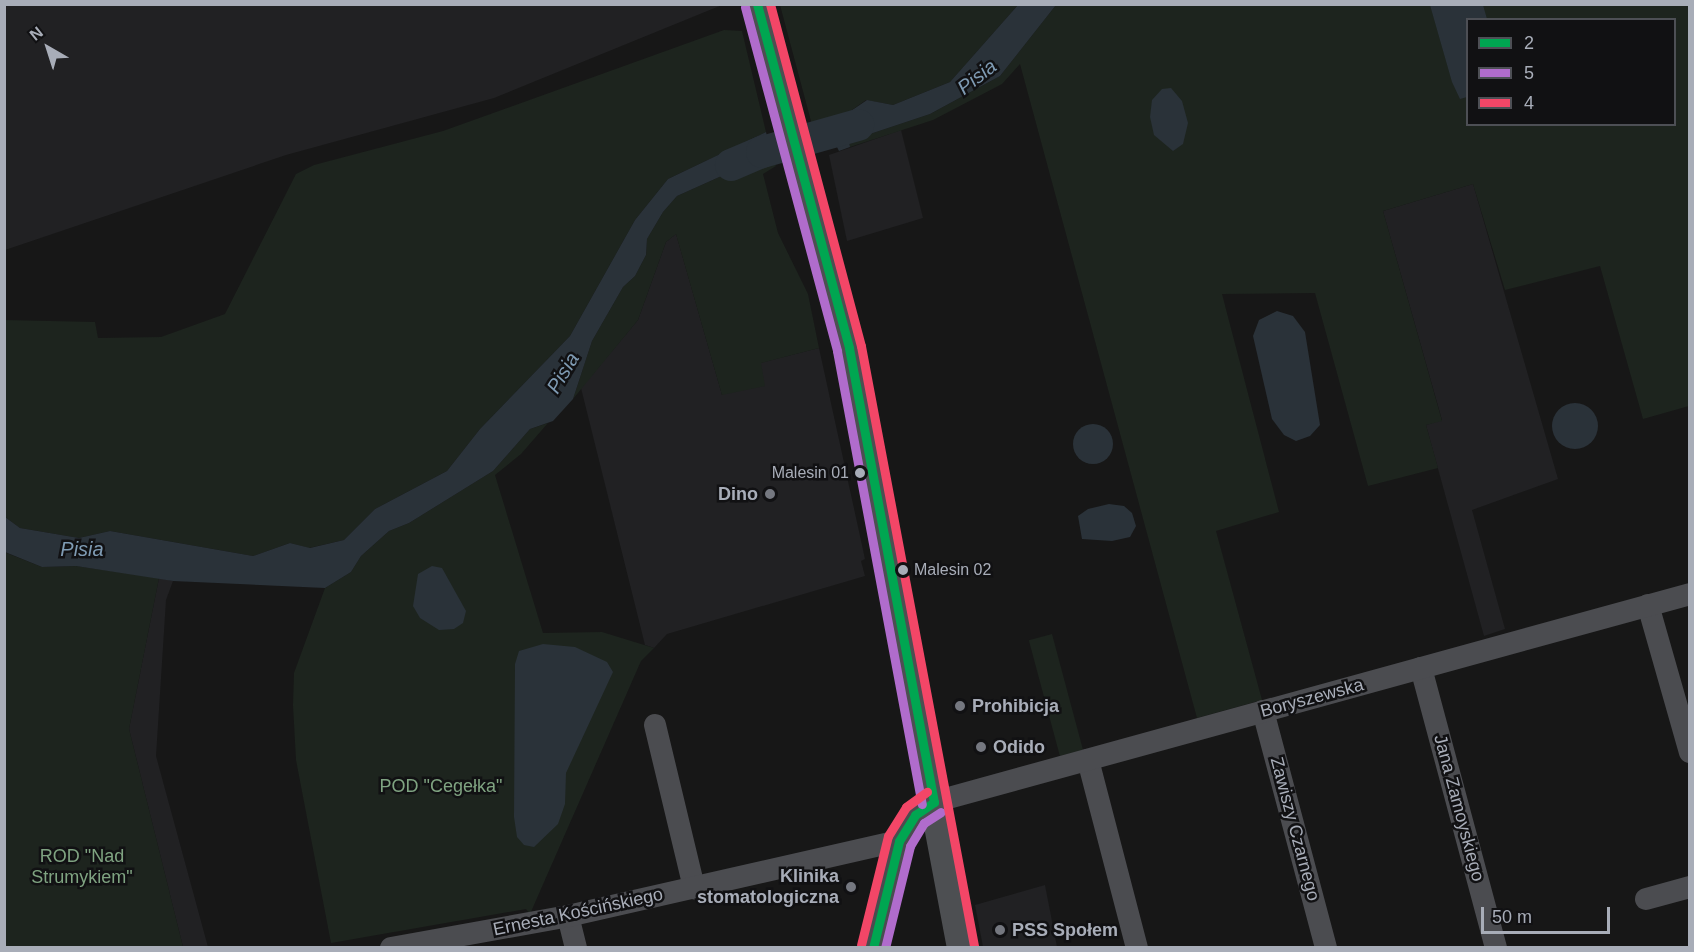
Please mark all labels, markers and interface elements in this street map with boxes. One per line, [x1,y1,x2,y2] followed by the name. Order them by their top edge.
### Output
[18,18,78,78] north arrow
[1466,18,1676,126] legend
[27,23,46,44] text: N
[1524,33,1534,53] text: 2
[953,54,1001,100] water label: Pisia
[1524,63,1534,83] text: 5
[1524,93,1534,113] text: 4
[542,348,584,398] water label: Pisia
[772,463,849,483] place label: Malesin 01
[854,467,866,479] marker: Malesin 01
[718,483,758,505] place label: Dino
[763,487,777,501] marker: Dino
[60,537,104,561] water label: Pisia
[914,560,991,580] place label: Malesin 02
[897,564,909,576] marker: Malesin 02
[1258,674,1366,722] street label: Boryszewska
[972,695,1059,717] place label: Prohibicja
[953,699,967,713] marker: Prohibicja
[1429,732,1489,884] street label: Jana Zamoyskiego
[993,736,1045,758] place label: Odido
[974,740,988,754] marker: Odido
[1265,755,1325,903] street label: Zawiszy Czarnego
[380,775,502,797] park label: POD "Cegełka"
[31,846,133,888] park label: ROD "Nad Strumykiem"
[697,866,839,908] place label: Klinika stomatologiczna
[844,880,858,894] marker: Klinika stomatologiczna
[491,883,665,941] street label: Ernesta Kościńskiego
[1484,895,1613,933] scale bar
[1492,907,1532,927] text: 50 m
[1012,919,1118,941] place label: PSS Społem
[993,923,1007,937] marker: PSS Społem

